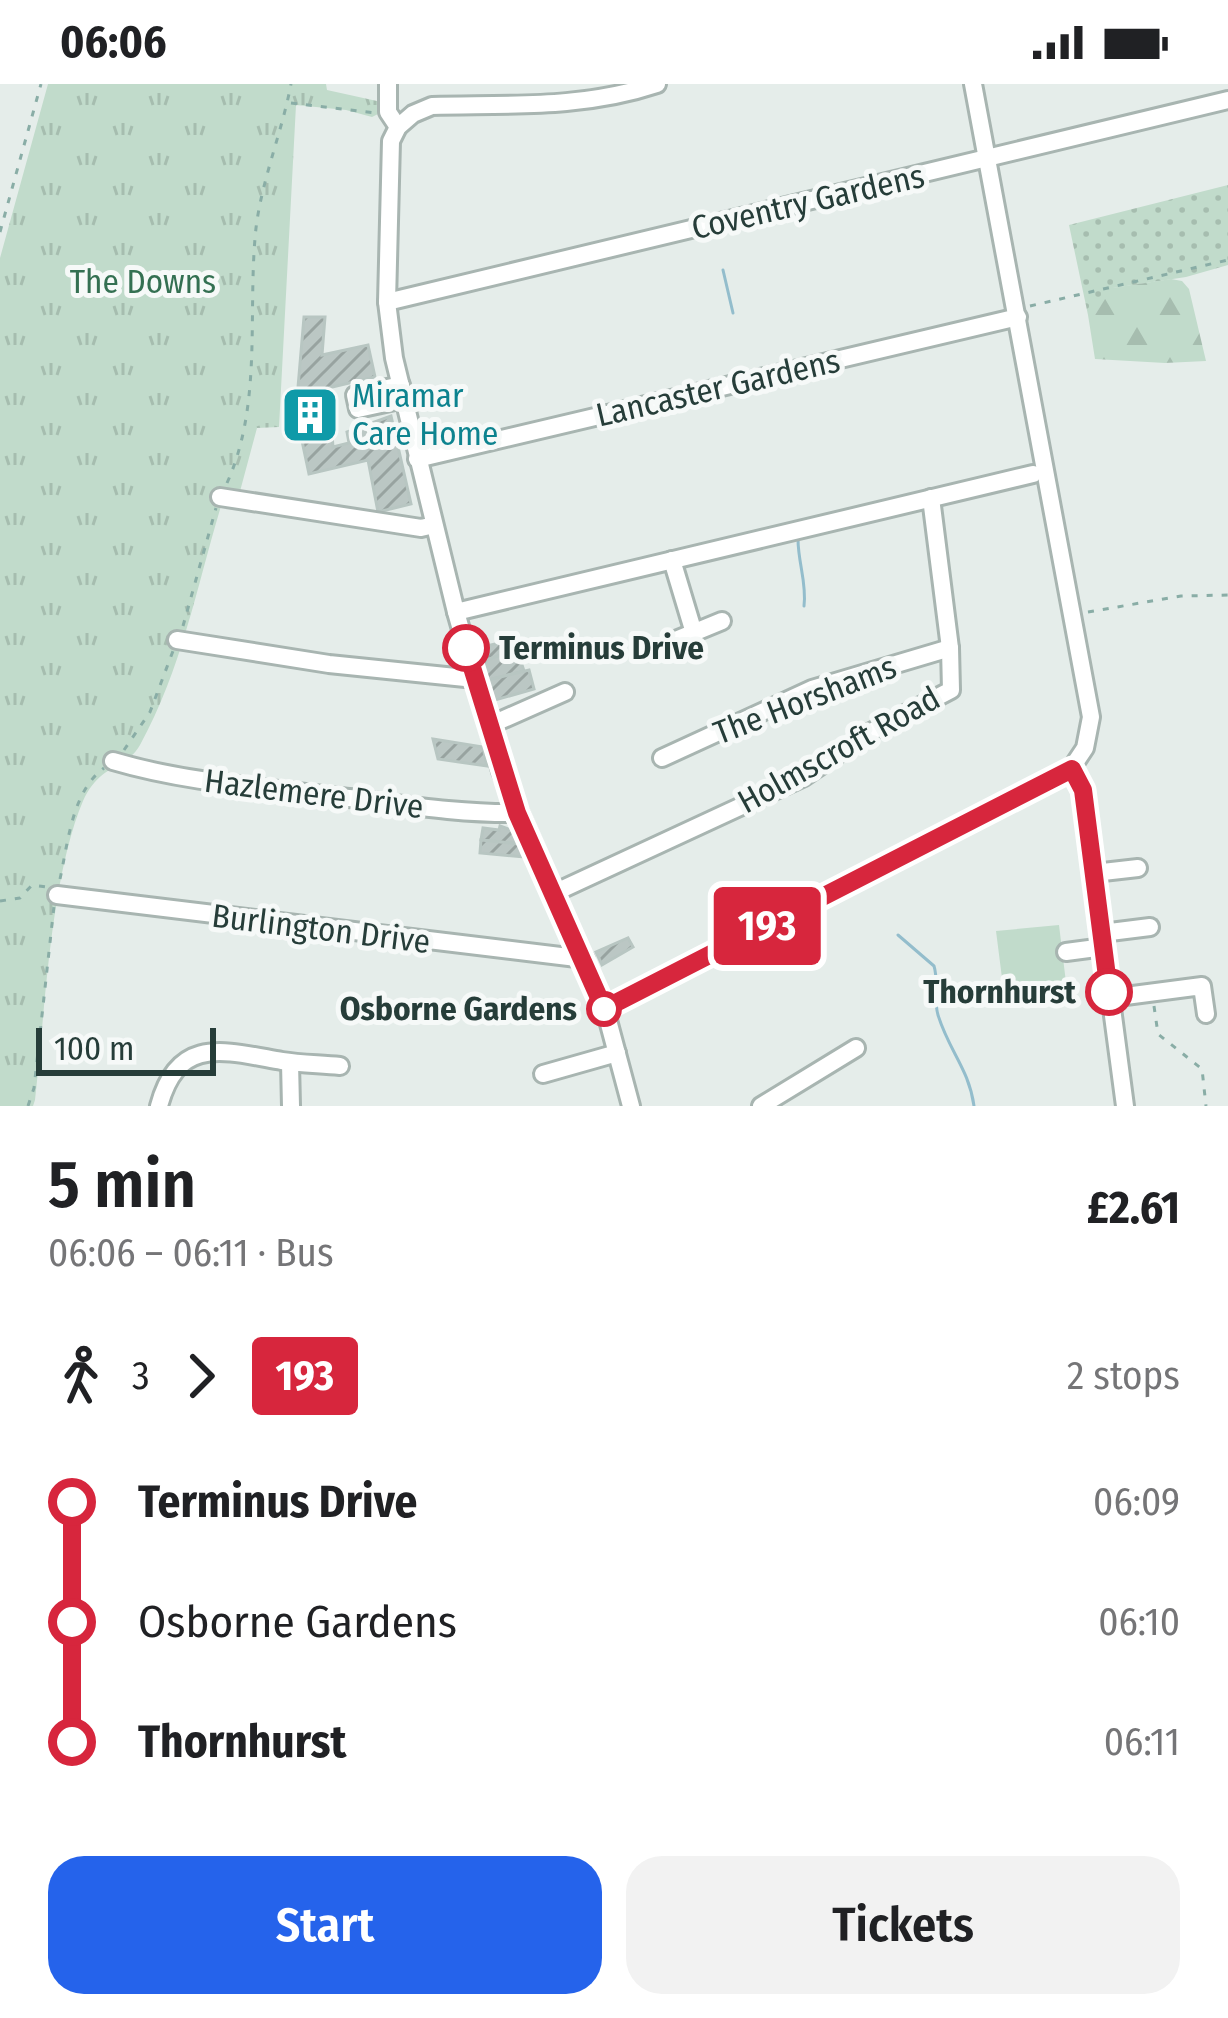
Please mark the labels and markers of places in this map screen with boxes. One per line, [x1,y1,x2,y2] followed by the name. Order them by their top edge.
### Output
[352,376,498,454] place label: Miramar Care Home
[279,384,341,446] building icon: Miramar Care Home
[444,626,488,670] marker: Terminus Drive
[499,628,704,668] place label: Terminus Drive
[1087,970,1131,1014] marker: Thornhurst
[923,972,1076,1012] place label: Thornhurst
[340,989,577,1029] place label: Osborne Gardens
[588,993,620,1025] marker: Osborne Gardens

